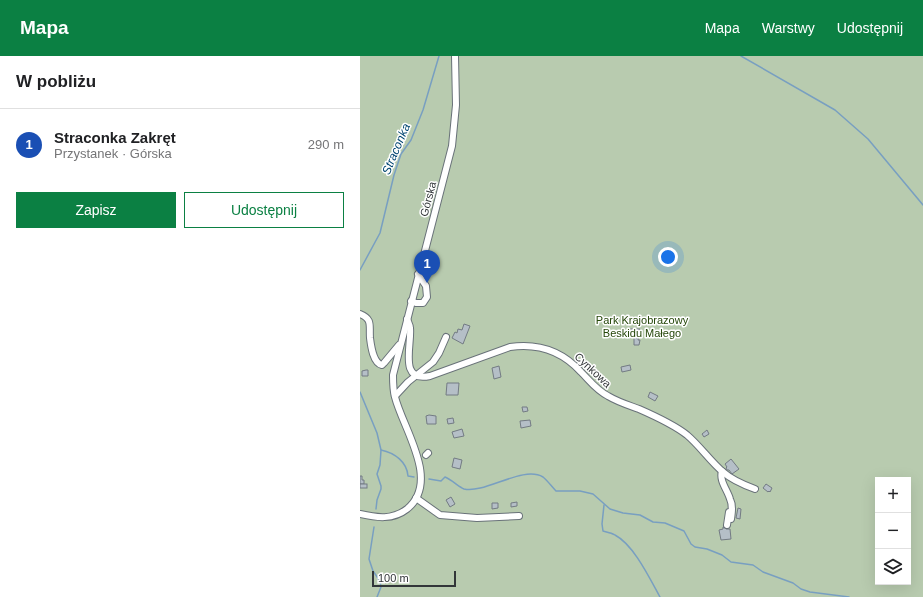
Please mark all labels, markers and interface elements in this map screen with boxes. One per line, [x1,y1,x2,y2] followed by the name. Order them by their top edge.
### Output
[20,17,69,38] text: Mapa
[705,20,740,36] text: Mapa
[762,20,815,36] text: Warstwy
[837,20,903,36] text: Udostępnij
[16,72,96,91] text: W pobliżu
[379,121,413,177] water label: Straconka
[54,129,176,146] text: Straconka Zakręt
[25,137,33,152] text: 1
[308,137,344,152] text: 290 m
[54,146,172,161] text: Przystanek · Górska
[418,179,439,218] street label: Górska
[16,192,176,228] button: Zapisz
[184,192,344,228] button: Udostępnij
[658,247,678,267] your location
[414,250,440,283] pin: 1
[596,314,689,339] park label: Park Krajobrazowy Beskidu Małego
[572,350,614,390] street label: Cynkowa
[875,477,911,585] map controls
[875,477,911,513] button: +
[875,513,911,549] button: −
[875,549,911,585] button: layers
[372,569,456,588] scale bar
[378,572,409,584] text: 100 m

